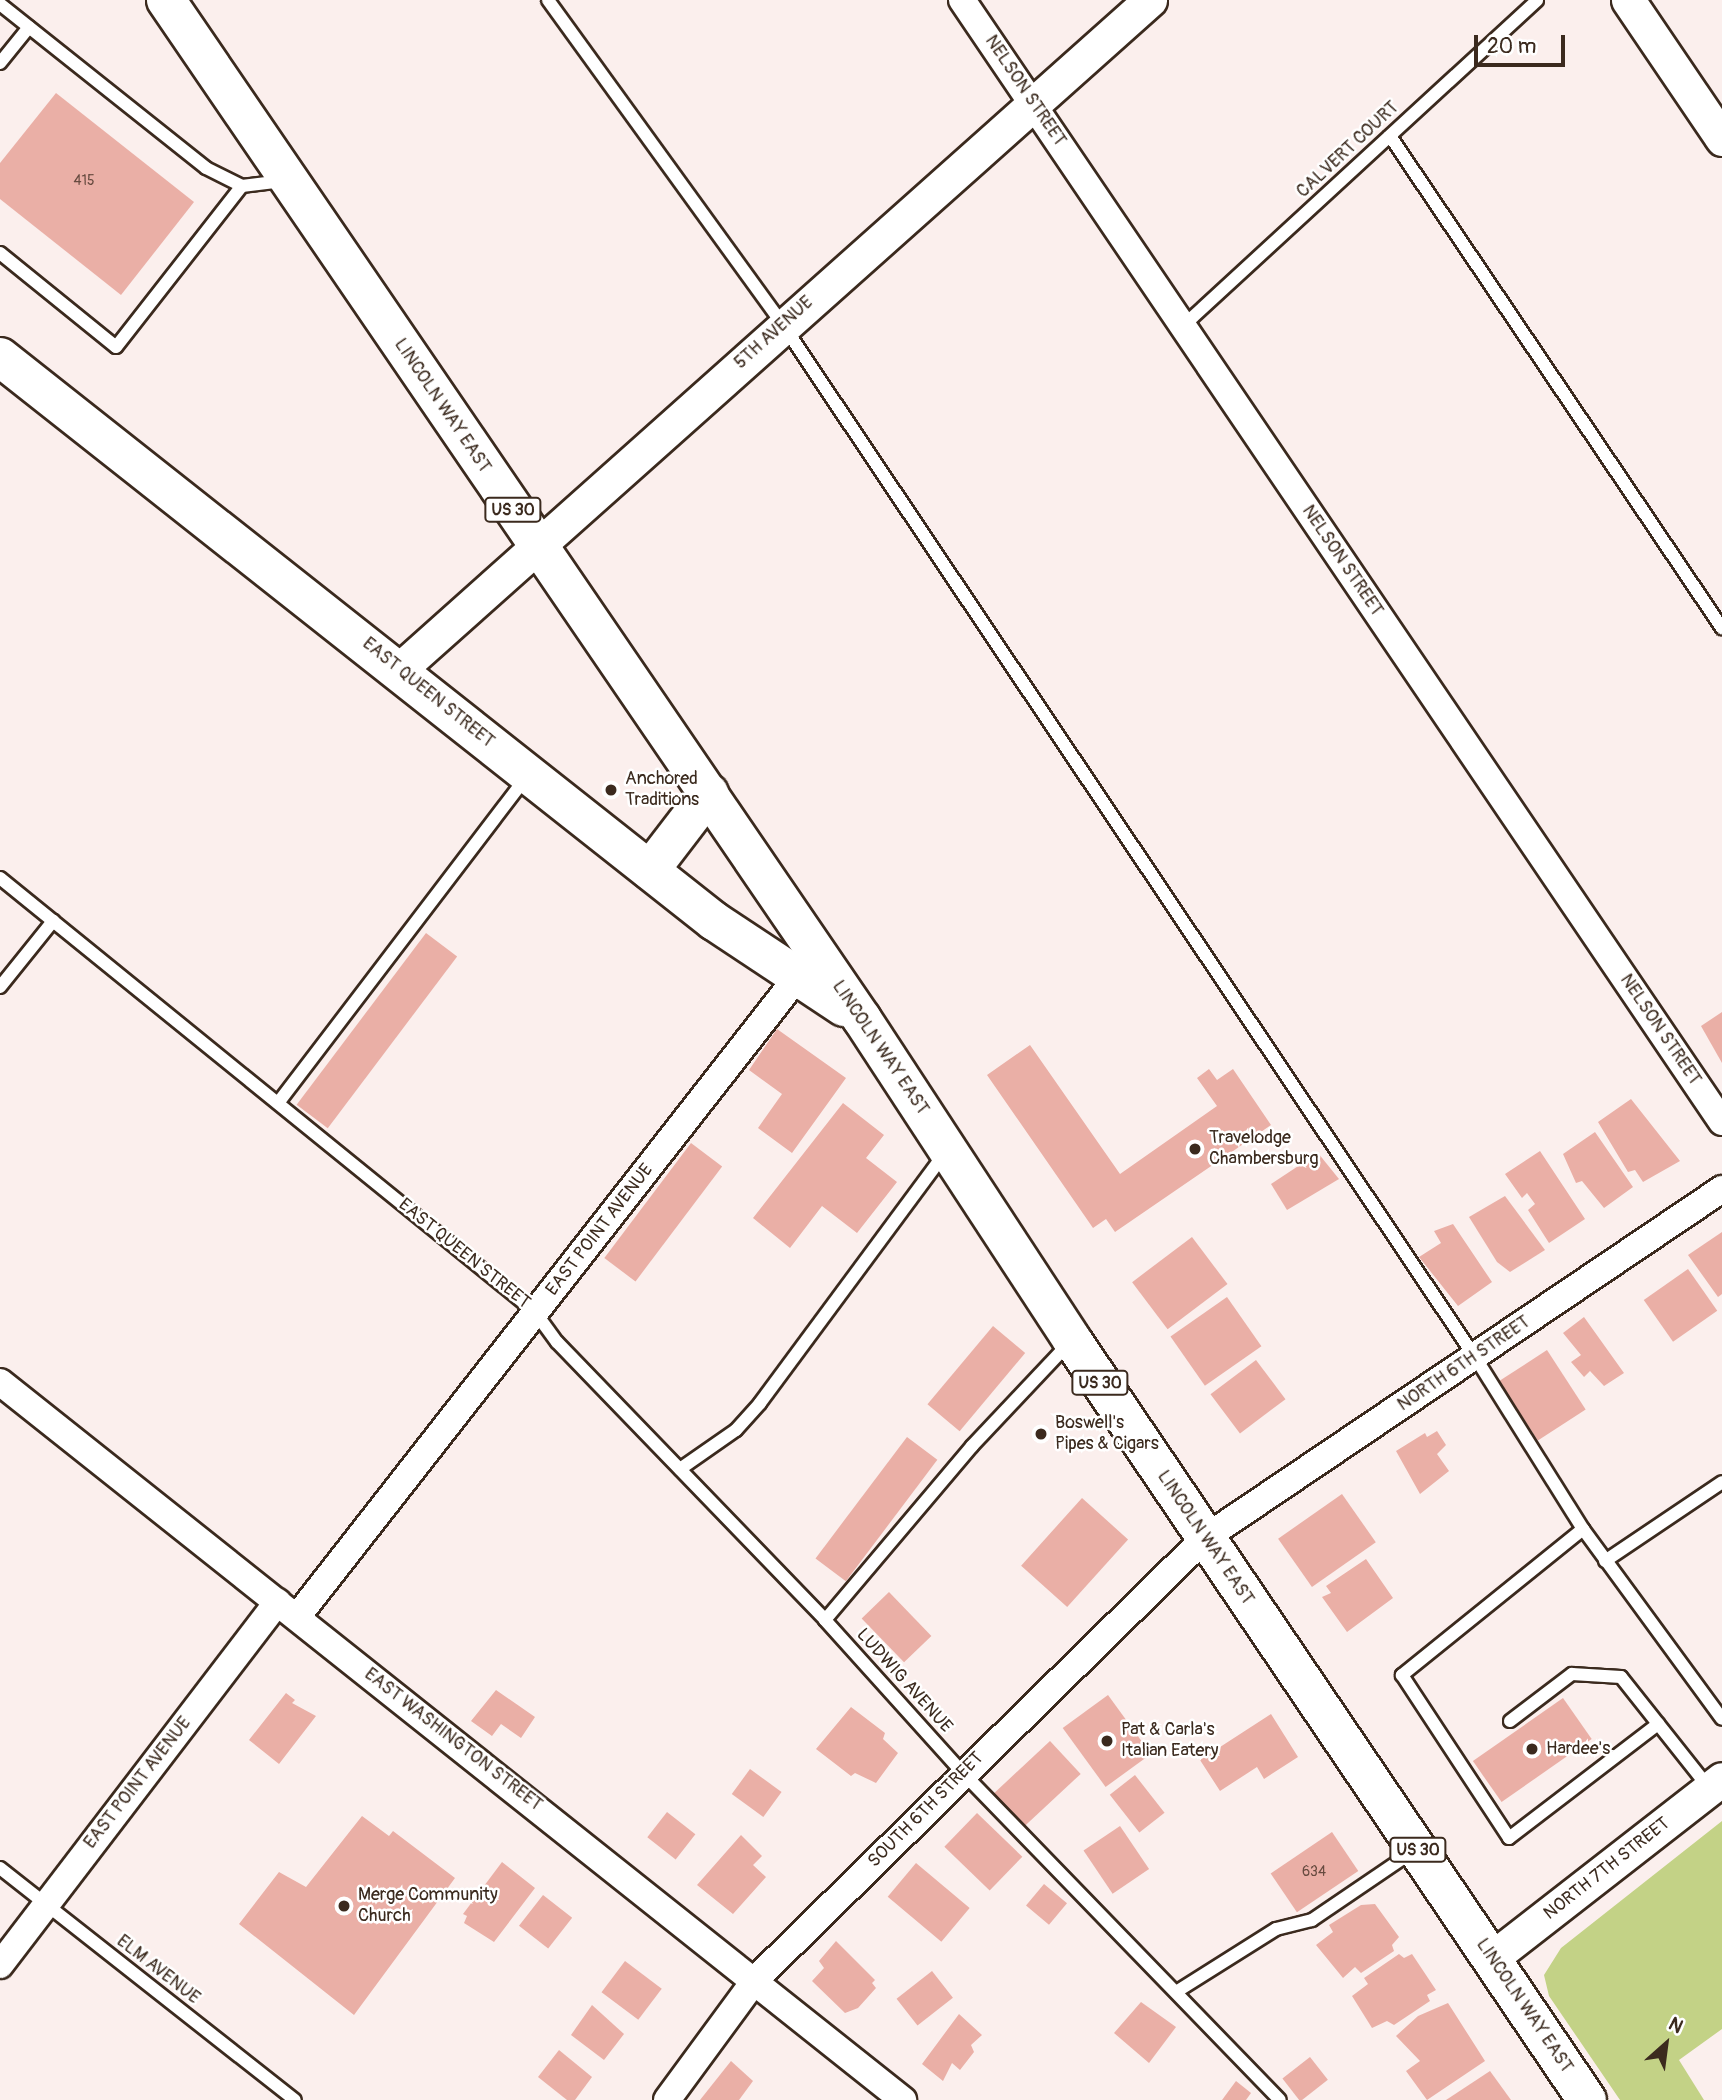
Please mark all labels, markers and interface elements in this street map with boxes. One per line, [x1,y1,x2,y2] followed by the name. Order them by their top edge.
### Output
[1477,21,1568,65] scale bar
[980,31,1070,151] street label: NELSON STREET
[1487,33,1536,60] text: 20 m
[1293,97,1403,203] street label: CALVERT COURT
[73,173,95,189] house number: 415
[730,292,818,374] street label: 5TH AVENUE
[389,335,495,477] street label: LINCOLN WAY EAST
[483,498,543,523] road number: US 30
[1297,501,1387,621] street label: NELSON STREET
[358,633,498,753] street label: EAST QUEEN STREET
[625,769,699,812] place label: Anchored Traditions
[603,782,619,798] marker: Anchored Traditions
[1615,970,1705,1090] street label: NELSON STREET
[827,977,933,1119] street label: LINCOLN WAY EAST
[1209,1128,1318,1170] place label: Travelodge Chambersburg
[1187,1141,1203,1157] marker: Travelodge Chambersburg
[542,1160,658,1300] street label: EAST POINT AVENUE
[394,1194,534,1314] street label: EAST QUEEN STREET
[1394,1312,1534,1416] street label: NORTH 6TH STREET
[1070,1371,1130,1396] road number: US 30
[1055,1413,1159,1456] place label: Boswell's Pipes & Cigars
[1033,1426,1049,1442] marker: Boswell's Pipes & Cigars
[1152,1467,1258,1609] street label: LINCOLN WAY EAST
[852,1624,956,1738] street label: LUDWIG AVENUE
[360,1664,546,1816] street label: EAST WASHINGTON STREET
[80,1713,196,1853] street label: EAST POINT AVENUE
[1121,1720,1219,1762] place label: Pat & Carla's Italian Eatery
[1099,1733,1115,1749] marker: Pat & Carla's Italian Eatery
[1546,1738,1610,1760] place label: Hardee's
[1524,1741,1540,1757] marker: Hardee's
[864,1748,988,1872] street label: SOUTH 6TH STREET
[1540,1813,1674,1925] street label: NORTH 7TH STREET
[1388,1838,1448,1862] road number: US 30
[1302,1864,1326,1880] house number: 634
[358,1885,498,1927] place label: Merge Community Church
[336,1898,352,1914] marker: Merge Community Church
[112,1931,204,2009] street label: ELM AVENUE
[1471,1935,1577,2077] street label: LINCOLN WAY EAST
[1631,2009,1701,2079] north arrow
[1665,2012,1687,2039] text: N

